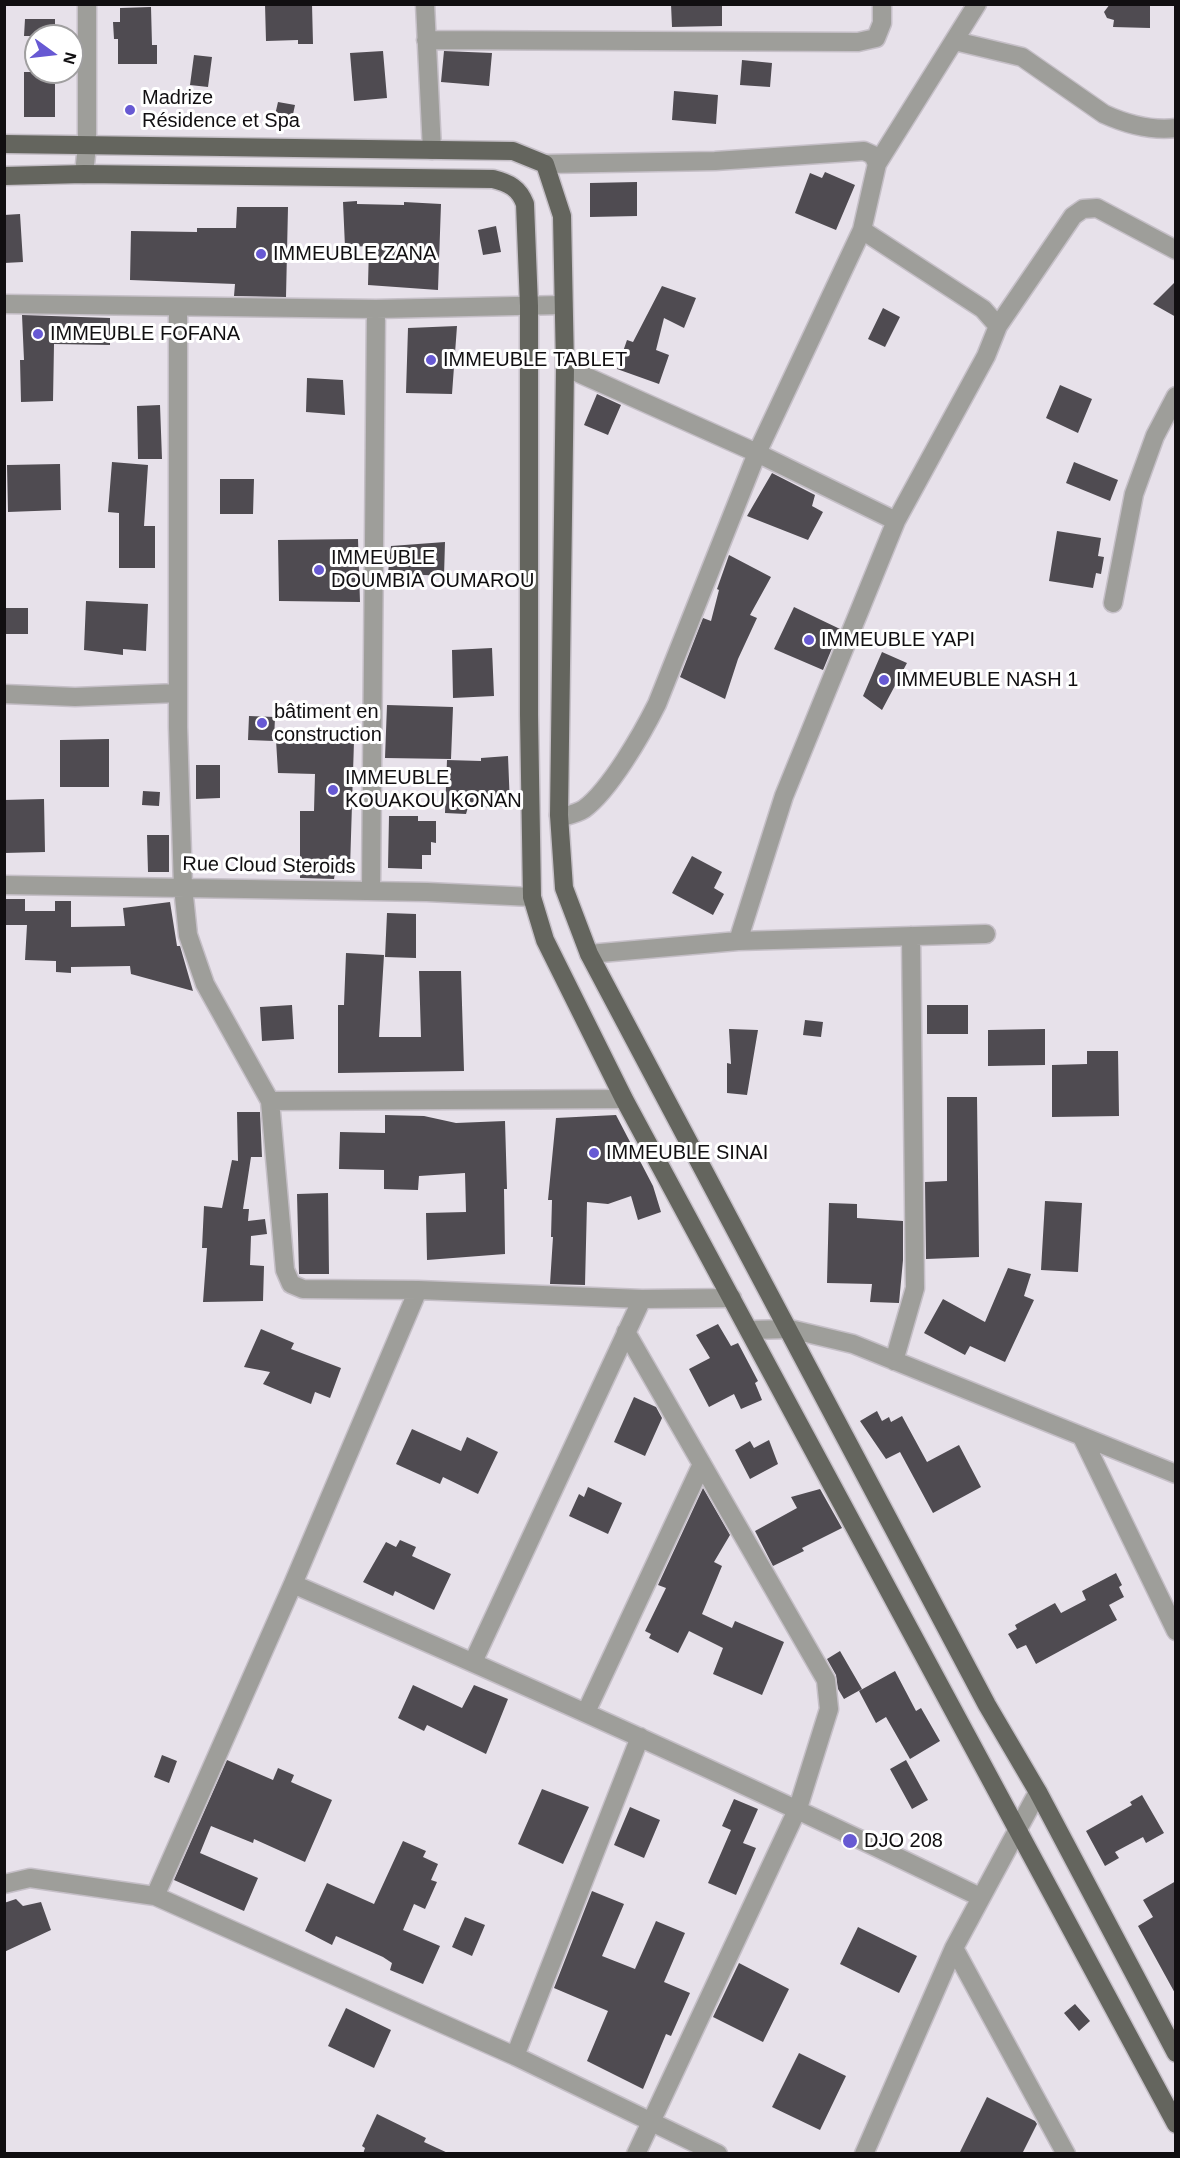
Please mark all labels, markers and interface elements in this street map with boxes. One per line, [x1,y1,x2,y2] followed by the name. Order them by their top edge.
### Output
[24,24,84,84] north arrow
[60,50,80,66] text: N
[142,86,300,133] place label: Madrize Résidence et Spa
[123,103,137,117] marker: Madrize Résidence et Spa
[273,242,436,266] place label: IMMEUBLE ZANA
[254,247,268,261] marker: IMMEUBLE ZANA
[50,322,240,346] place label: IMMEUBLE FOFANA
[31,327,45,341] marker: IMMEUBLE FOFANA
[443,348,627,372] place label: IMMEUBLE TABLET
[424,353,438,367] marker: IMMEUBLE TABLET
[331,546,534,593] place label: IMMEUBLE DOUMBIA OUMAROU
[312,563,326,577] marker: IMMEUBLE DOUMBIA OUMAROU
[821,628,975,652] place label: IMMEUBLE YAPI
[802,633,816,647] marker: IMMEUBLE YAPI
[896,668,1078,692] place label: IMMEUBLE NASH 1
[877,673,891,687] marker: IMMEUBLE NASH 1
[274,700,382,747] place label: bâtiment en construction
[255,716,269,730] marker: bâtiment en construction
[345,766,522,813] place label: IMMEUBLE KOUAKOU KONAN
[326,783,340,797] marker: IMMEUBLE KOUAKOU KONAN
[182,852,356,880] street label: Rue Cloud Steroids
[606,1141,768,1165] place label: IMMEUBLE SINAI
[587,1146,601,1160] marker: IMMEUBLE SINAI
[864,1829,943,1853] place label: DJO 208
[841,1832,859,1850] marker: DJO 208

